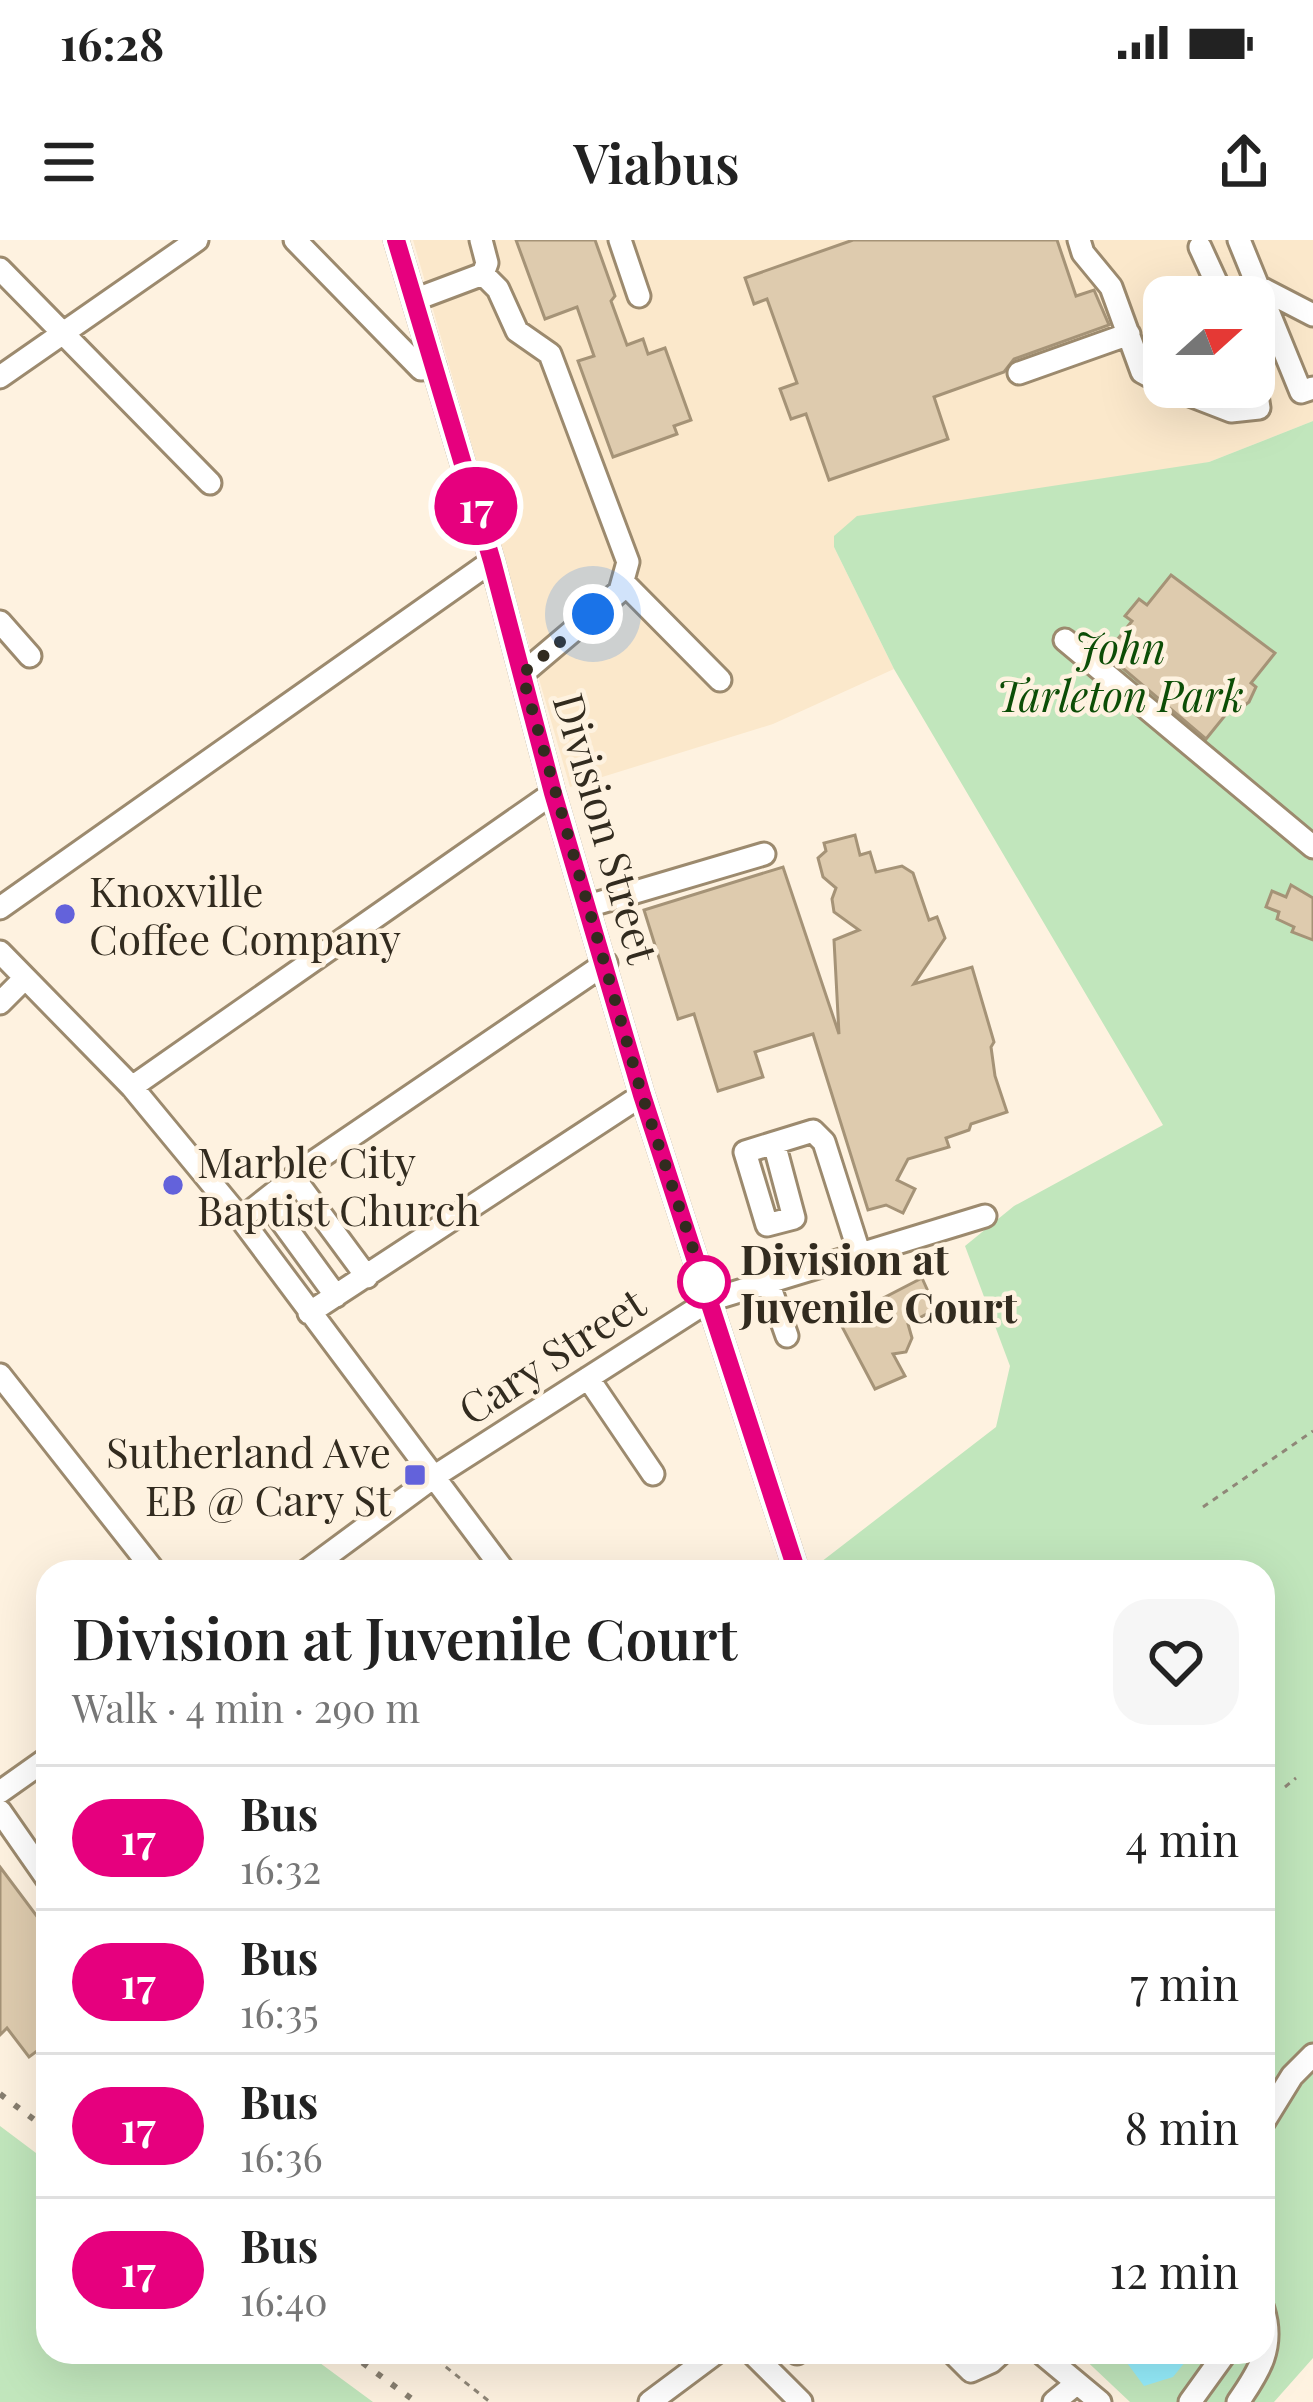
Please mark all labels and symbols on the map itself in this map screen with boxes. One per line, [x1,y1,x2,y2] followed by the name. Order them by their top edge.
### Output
[1143,276,1275,408] north arrow
[422,467,530,545] line badge: 17
[563,584,623,644] your location
[996,619,1244,723] park label: John Tarleton Park
[542,687,673,970] street label: Division Street
[89,862,401,966] place label: Knoxville Coffee Company
[52,901,78,927] marker: Knoxville Coffee Company
[197,1133,480,1237] place label: Marble City Baptist Church
[160,1172,186,1198] marker: Marble City Baptist Church
[739,1230,1018,1334] place label: Division at Juvenile Court
[679,1257,729,1307] marker: Division at Juvenile Court
[447,1273,656,1436] street label: Cary Street
[106,1423,392,1527] place label: Sutherland Ave EB @ Cary St
[402,1462,428,1488] marker: Sutherland Ave EB @ Cary St

